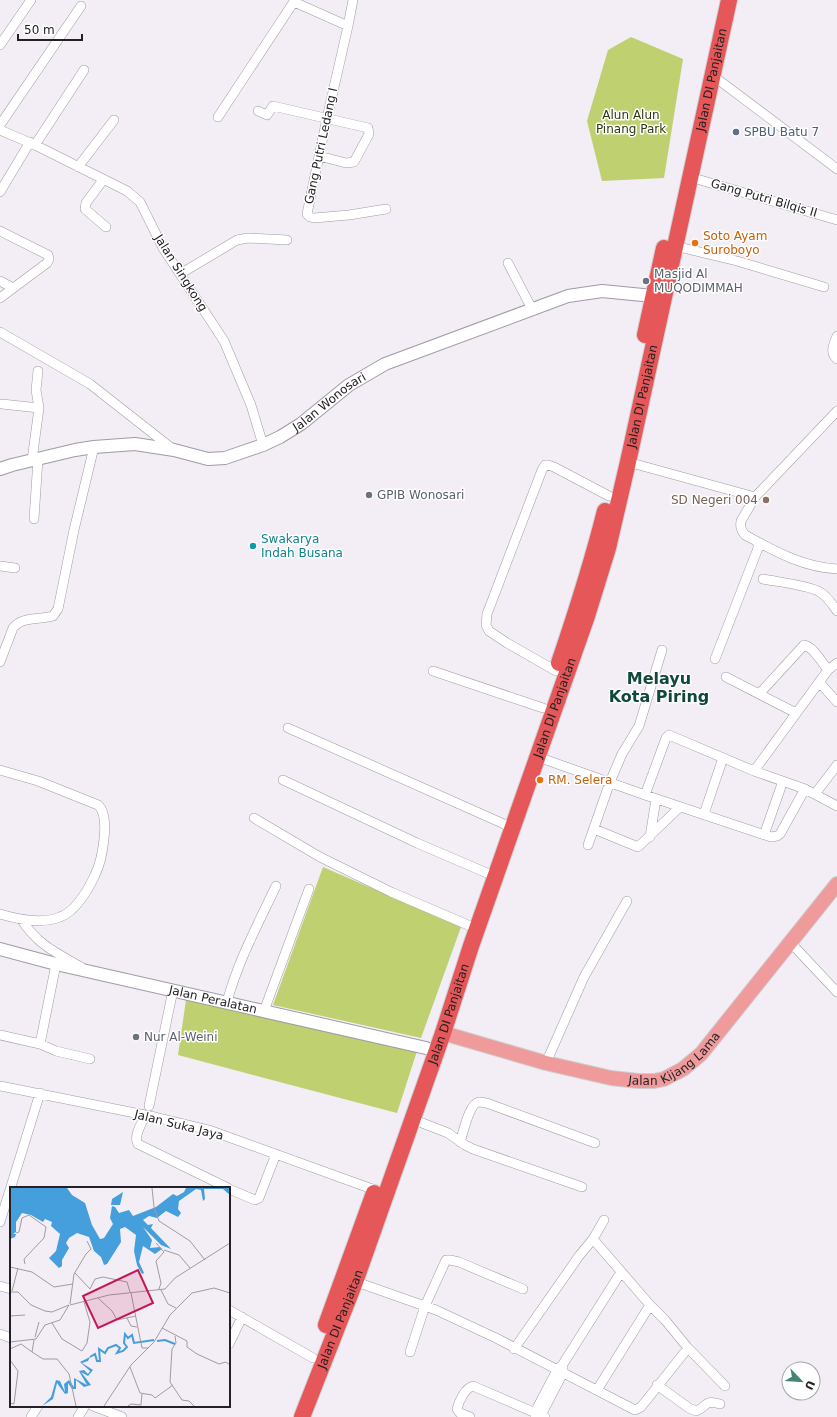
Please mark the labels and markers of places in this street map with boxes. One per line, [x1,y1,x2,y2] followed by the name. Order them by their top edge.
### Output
[744,125,819,139] place label: SPBU Batu 7
[731,127,741,137] marker: SPBU Batu 7
[703,229,767,257] place label: Soto Ayam Suroboyo
[690,238,700,248] marker: Soto Ayam Suroboyo
[654,267,743,295] place label: Masjid Al MUQODIMMAH
[641,276,651,286] marker: Masjid Al MUQODIMMAH
[377,488,464,502] place label: GPIB Wonosari
[364,490,374,500] marker: GPIB Wonosari
[671,493,758,507] place label: SD Negeri 004
[761,495,771,505] marker: SD Negeri 004
[261,532,343,560] place label: Swakarya Indah Busana
[248,541,258,551] marker: Swakarya Indah Busana
[548,773,612,787] place label: RM. Selera
[535,775,545,785] marker: RM. Selera
[144,1030,218,1044] place label: Nur Al-Weini
[131,1032,141,1042] marker: Nur Al-Weini

